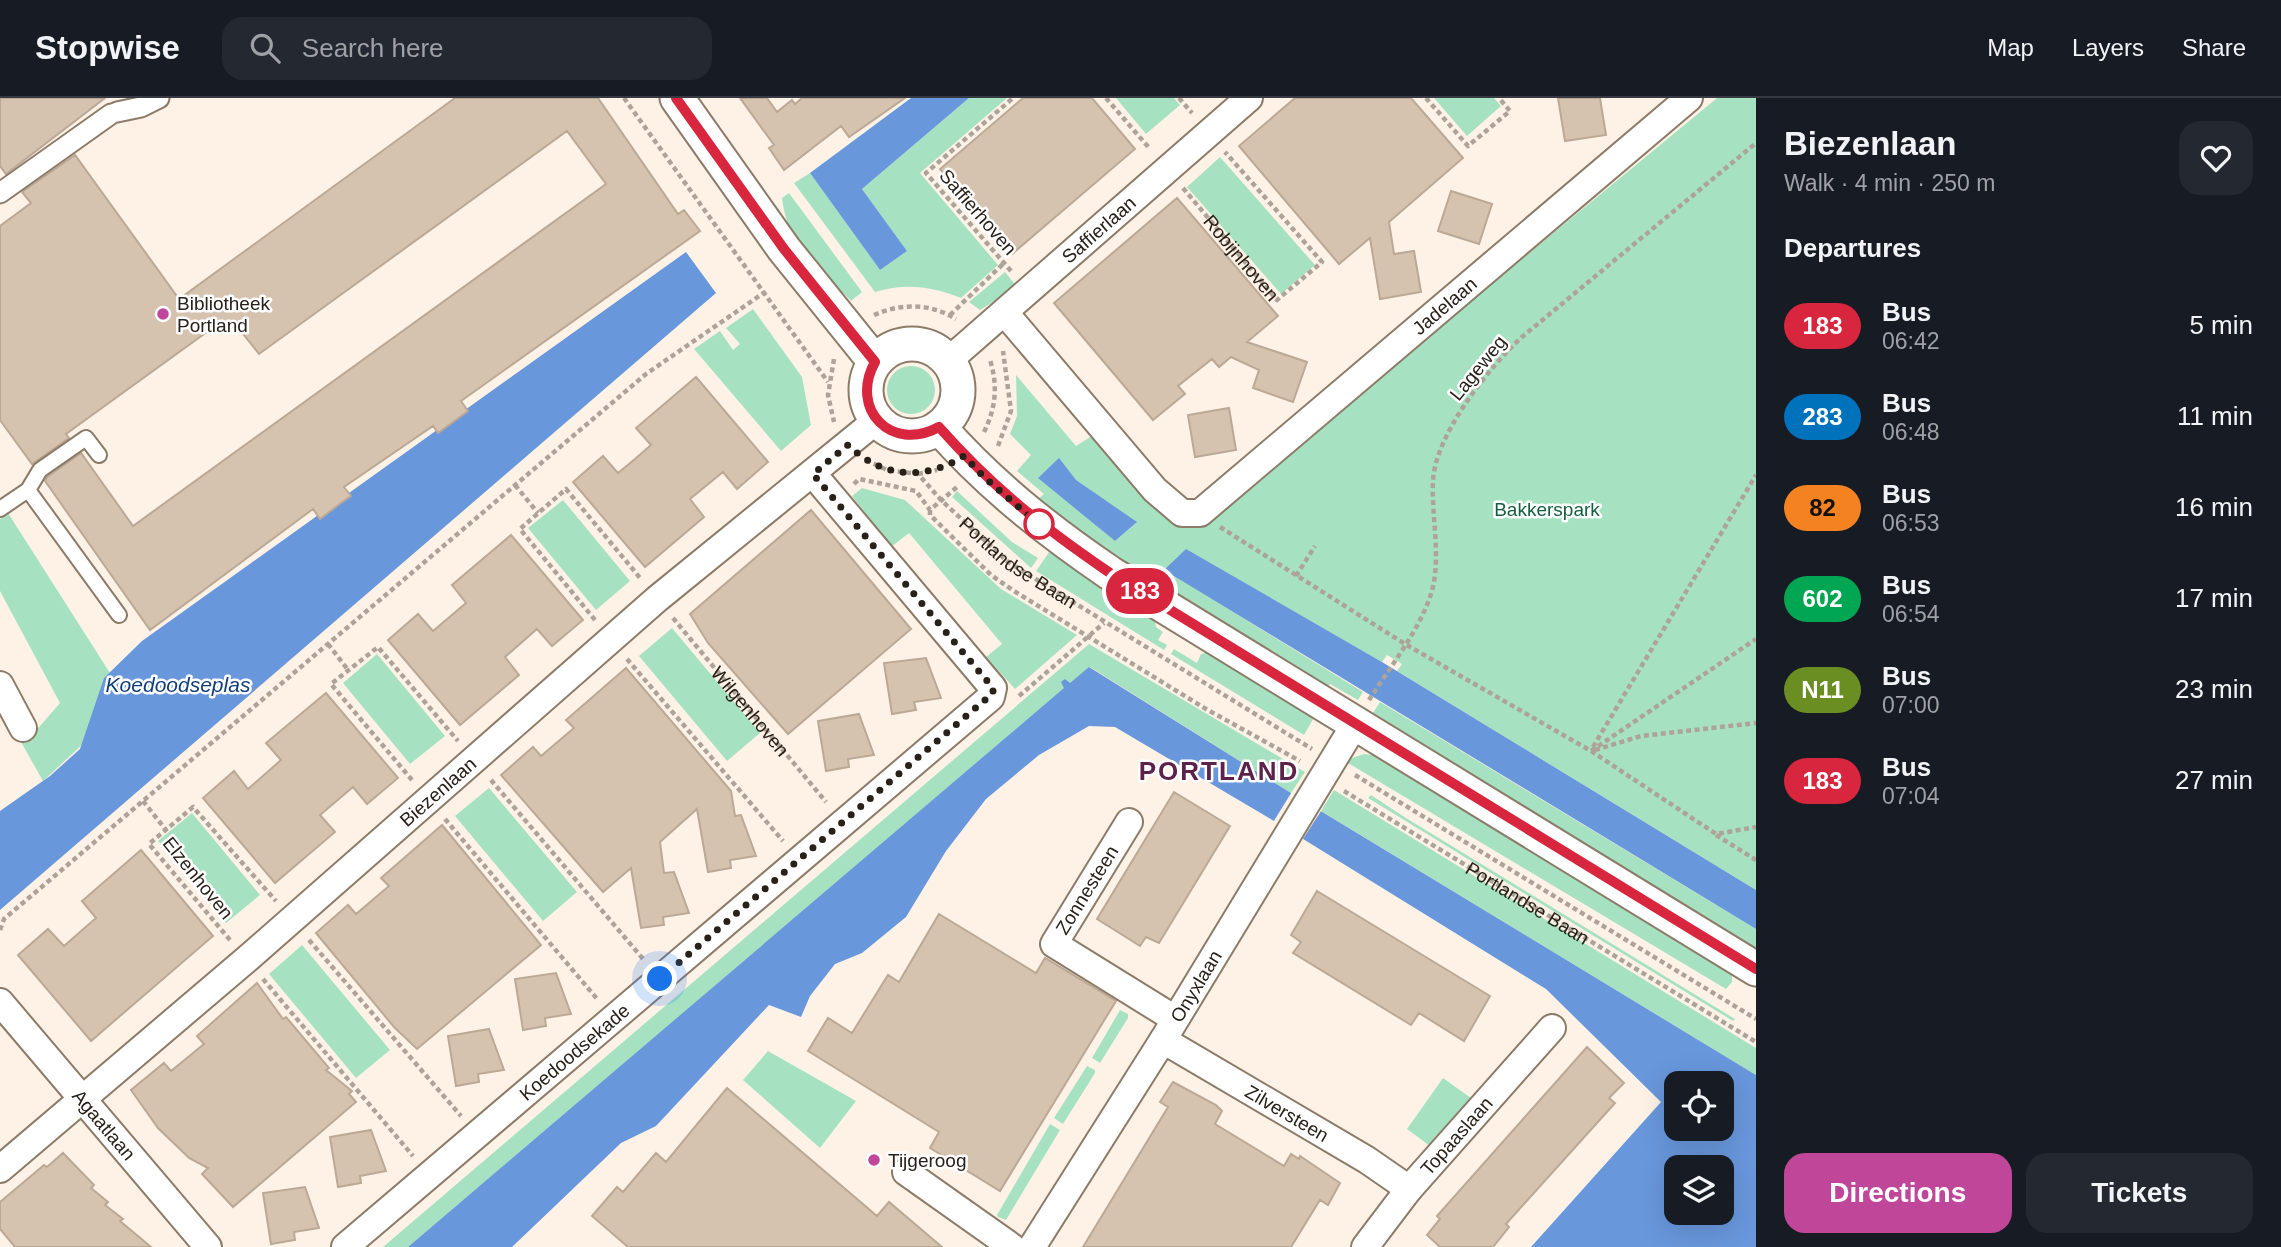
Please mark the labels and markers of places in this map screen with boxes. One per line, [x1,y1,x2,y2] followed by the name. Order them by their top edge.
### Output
[177,293,270,336] place label: Bibliotheek Portland
[155,306,171,322] marker: Bibliotheek Portland
[1024,509,1054,539] unlabelled marker
[888,1150,967,1171] place label: Tijgeroog
[866,1152,882,1168] marker: Tijgeroog

